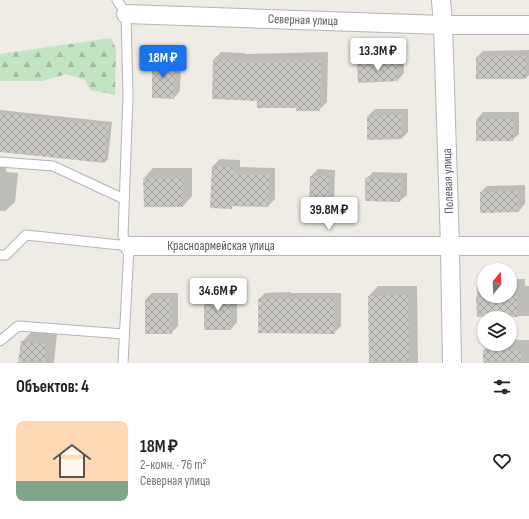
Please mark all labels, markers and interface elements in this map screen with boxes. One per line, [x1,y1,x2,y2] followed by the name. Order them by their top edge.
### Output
[268,11,338,29] street label: Северная улица
[341,38,415,72] pin: 13.3M ₽
[359,43,397,59] text: 13.3M ₽
[135,45,191,79] pin: 18M ₽
[148,50,178,66] text: 18M ₽
[439,148,457,214] street label: Полевая улица
[292,197,366,231] pin: 39.8M ₽
[310,202,348,218] text: 39.8M ₽
[167,238,275,254] street label: Красноармейская улица
[477,263,517,303] north arrow
[477,263,517,351] map controls
[181,278,255,312] pin: 34.6M ₽
[199,283,237,299] text: 34.6M ₽
[477,311,517,351] button: layers
[491,376,513,398] icon: filters
[16,377,89,397] text: Объектов: 4
[48,437,96,485] icon: home
[140,437,178,457] text: 18M ₽
[491,450,513,472] icon: heart
[140,457,207,473] text: 2-комн. · 76 m²
[140,473,210,489] text: Северная улица

